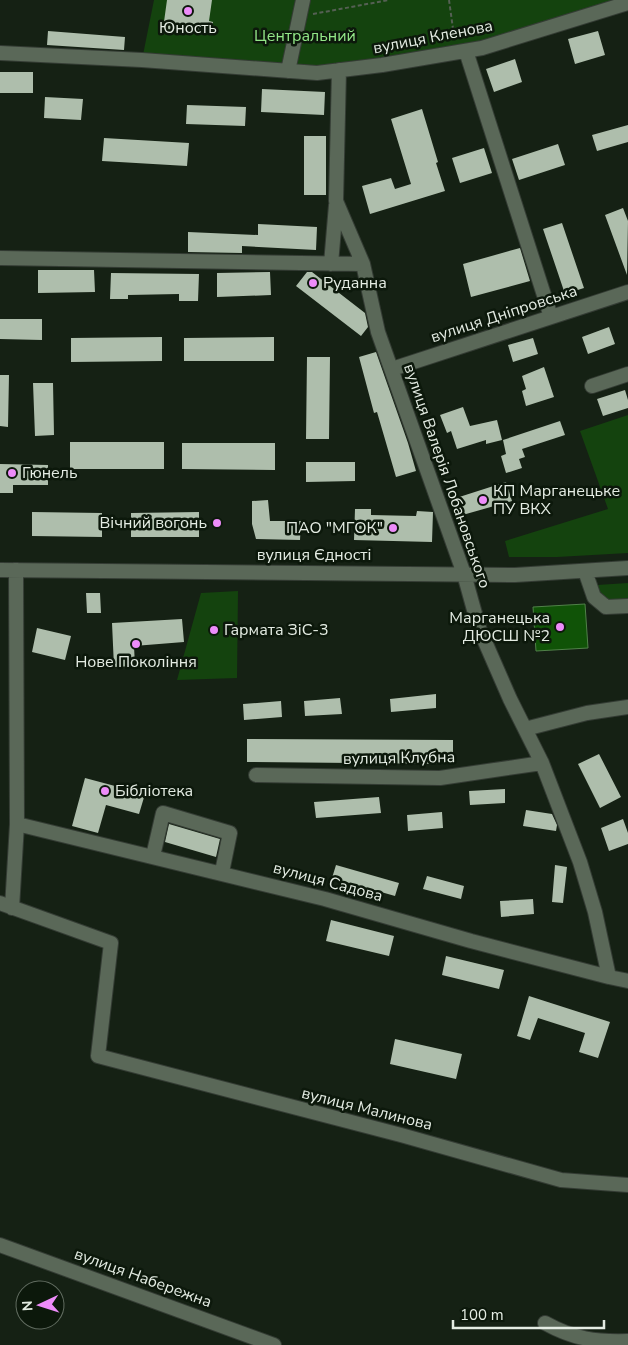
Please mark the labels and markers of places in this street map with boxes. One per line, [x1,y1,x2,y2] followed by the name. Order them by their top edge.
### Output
[182,5,194,17] marker: Юность
[159,17,217,39] place label: Юность
[323,272,387,294] place label: Руданна
[307,277,319,289] marker: Руданна
[22,462,78,484] place label: Гюнель
[6,467,18,479] marker: Гюнель
[493,480,620,520] place label: КП Марганецьке ПУ ВКХ
[477,494,489,506] marker: КП Марганецьке ПУ ВКХ
[99,512,207,534] place label: Вічний вогонь
[211,517,223,529] marker: Вічний вогонь
[286,517,383,539] place label: ПАО "МГОК"
[387,522,399,534] marker: ПАО "МГОК"
[449,607,550,647] place label: Марганецька ДЮСШ №2
[224,619,329,641] place label: Гармата ЗіС-3
[554,621,566,633] marker: Марганецька ДЮСШ №2
[208,624,220,636] marker: Гармата ЗіС-3
[130,638,142,650] marker: Нове Покоління
[75,651,197,673] place label: Нове Покоління
[115,780,193,802] place label: Бібліотека
[99,785,111,797] marker: Бібліотека

